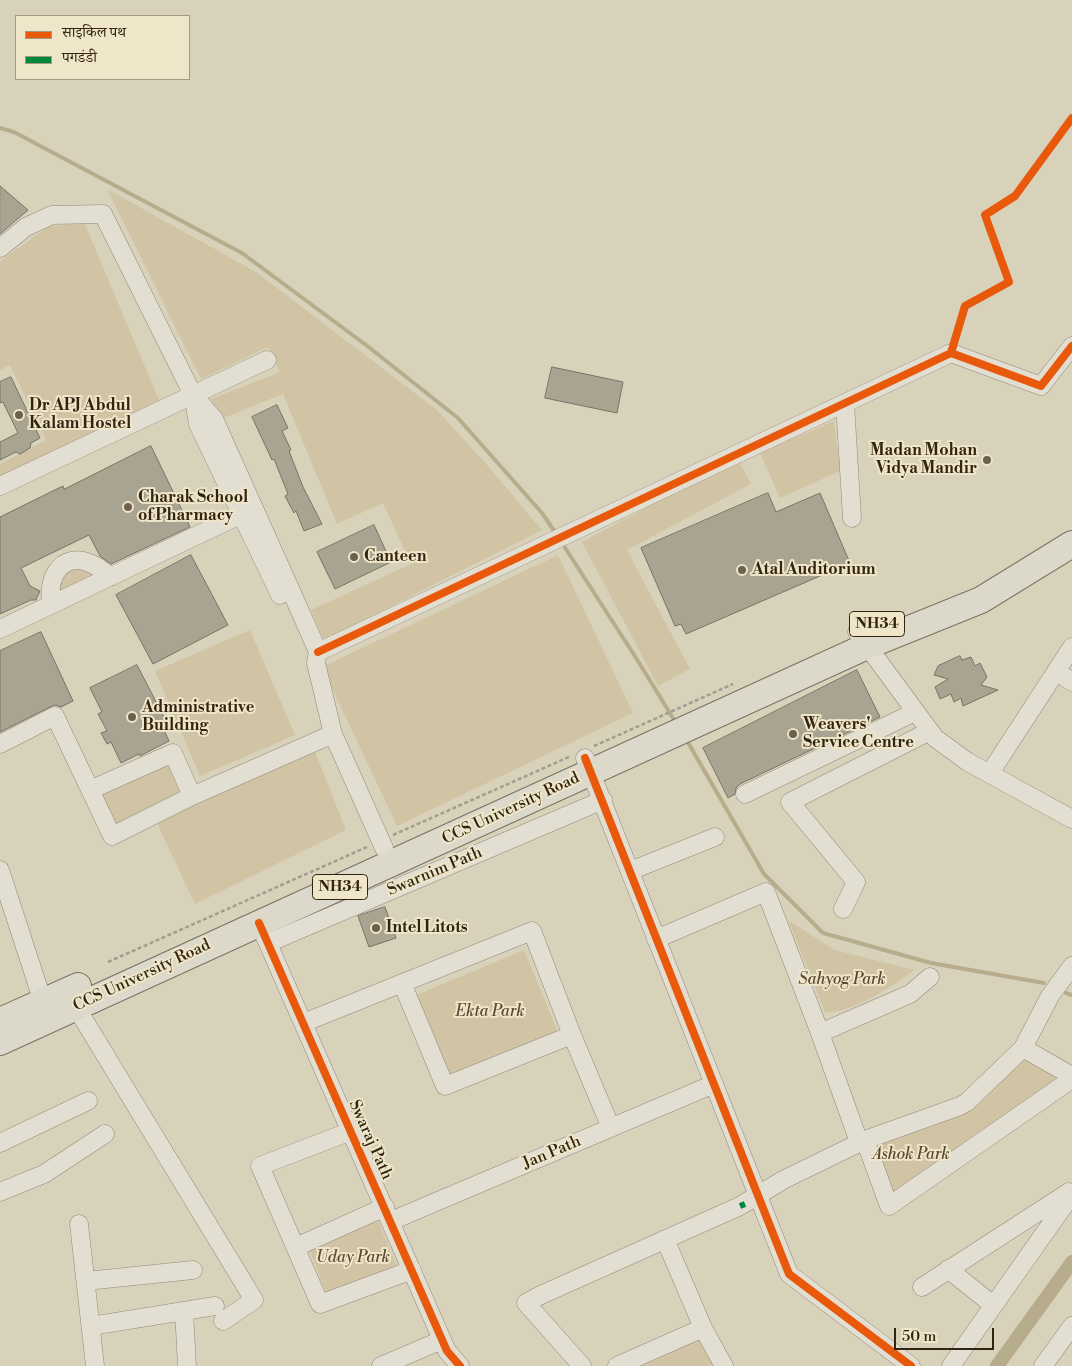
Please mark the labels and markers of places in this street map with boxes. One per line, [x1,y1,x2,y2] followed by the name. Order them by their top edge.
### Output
[29,396,131,434] place label: Dr APJ Abdul Kalam Hostel
[13,409,25,421] marker: Dr APJ Abdul Kalam Hostel
[870,441,977,479] place label: Madan Mohan Vidya Mandir
[981,454,993,466] marker: Madan Mohan Vidya Mandir
[138,488,248,526] place label: Charak School of Pharmacy
[122,501,134,513] marker: Charak School of Pharmacy
[364,547,427,567] place label: Canteen
[348,551,360,563] marker: Canteen
[752,560,876,580] place label: Atal Auditorium
[736,564,748,576] marker: Atal Auditorium
[142,698,254,736] place label: Administrative Building
[126,711,138,723] marker: Administrative Building
[803,715,914,753] place label: Weavers' Service Centre
[787,728,799,740] marker: Weavers' Service Centre
[386,918,468,938] place label: Intel Litots
[370,922,382,934] marker: Intel Litots

